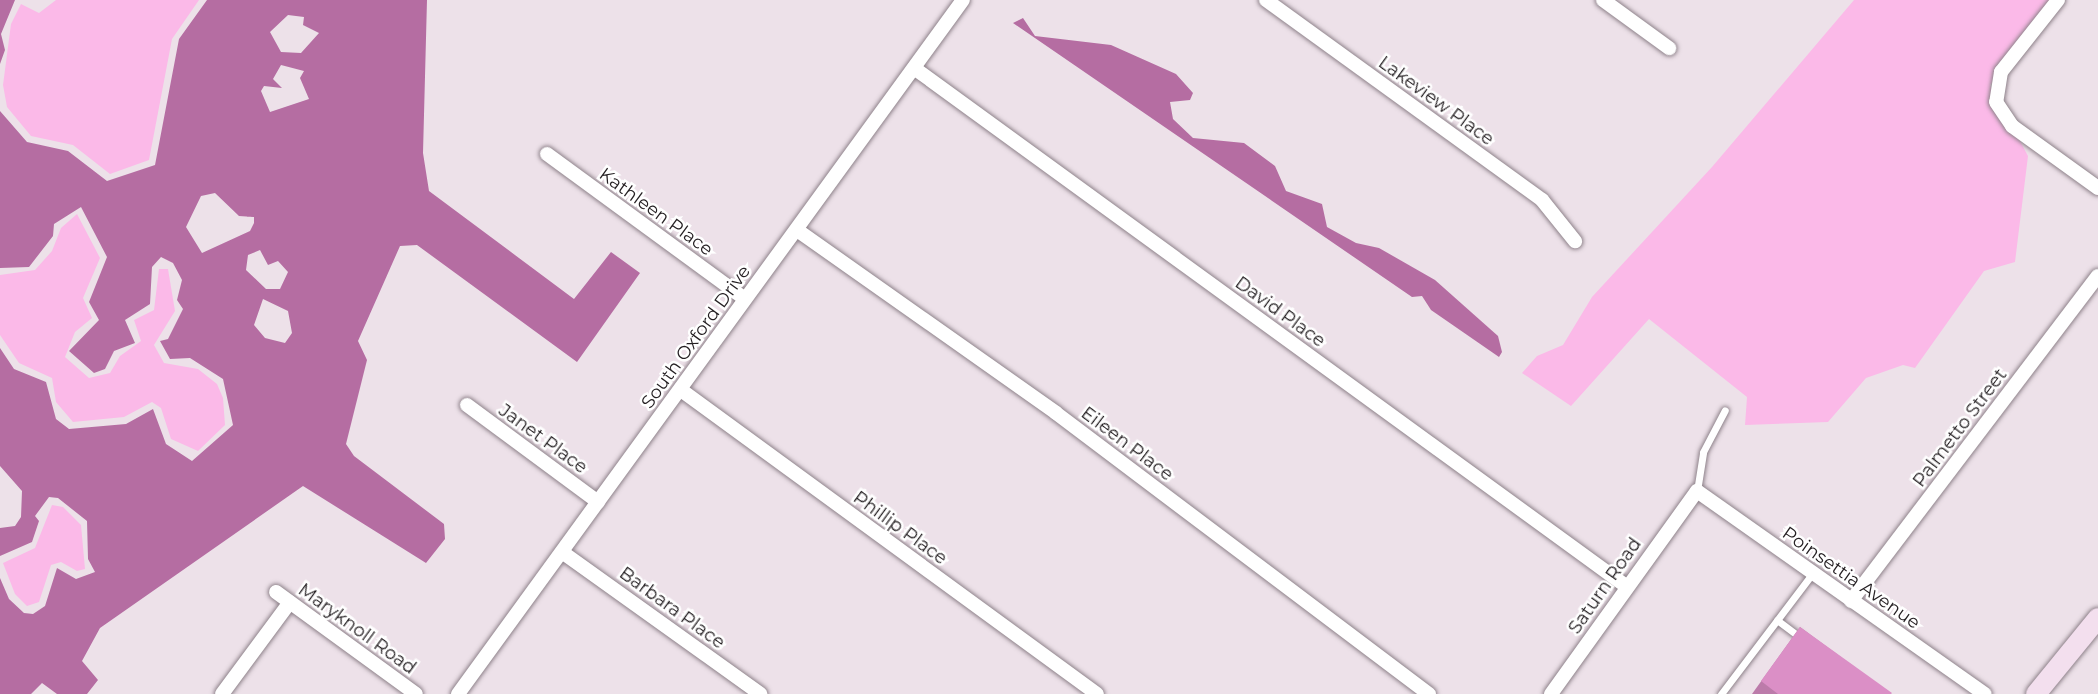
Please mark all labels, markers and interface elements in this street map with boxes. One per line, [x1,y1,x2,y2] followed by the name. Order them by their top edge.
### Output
[1374,52,1498,150] street label: Lakeview Place
[595,163,717,261] street label: Kathleen Place
[637,261,755,413] street label: South Oxford Drive
[1231,272,1329,352] street label: David Place
[1908,365,2012,491] street label: Palmetto Street
[495,400,591,478] street label: Janet Place
[1077,402,1177,486] street label: Eileen Place
[849,487,951,569] street label: Phillip Place
[1778,522,1924,634] street label: Poinsettia Avenue
[1564,534,1646,638] street label: Saturn Road
[615,563,729,653] street label: Barbara Place
[294,579,420,679] street label: Maryknoll Road

